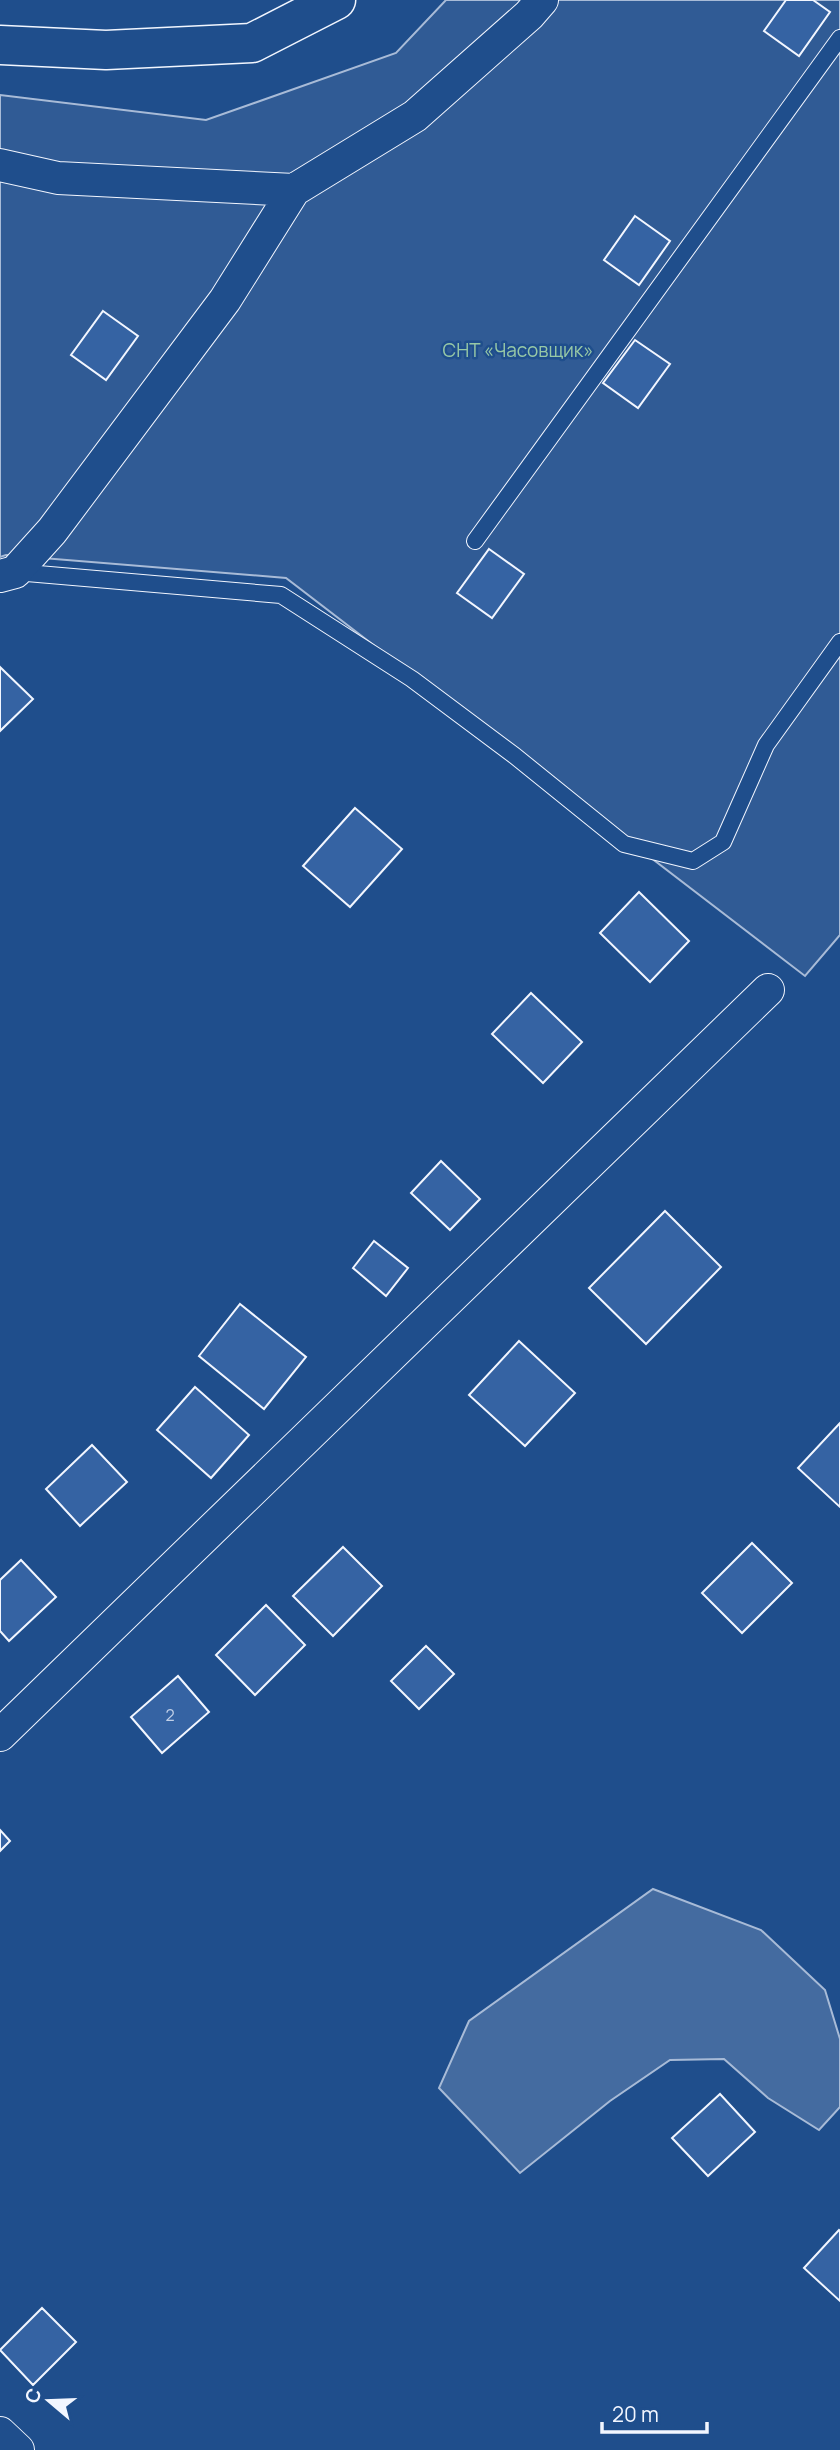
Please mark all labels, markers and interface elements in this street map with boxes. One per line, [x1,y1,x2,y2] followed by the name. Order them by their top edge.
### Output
[443,337,593,363] park label: СНТ «Часовщик»
[165,1704,175,1726] house number: 2
[14,2366,84,2436] north arrow
[18,2385,48,2406] text: С
[602,2390,707,2434] scale bar
[612,2400,659,2428] text: 20 m

